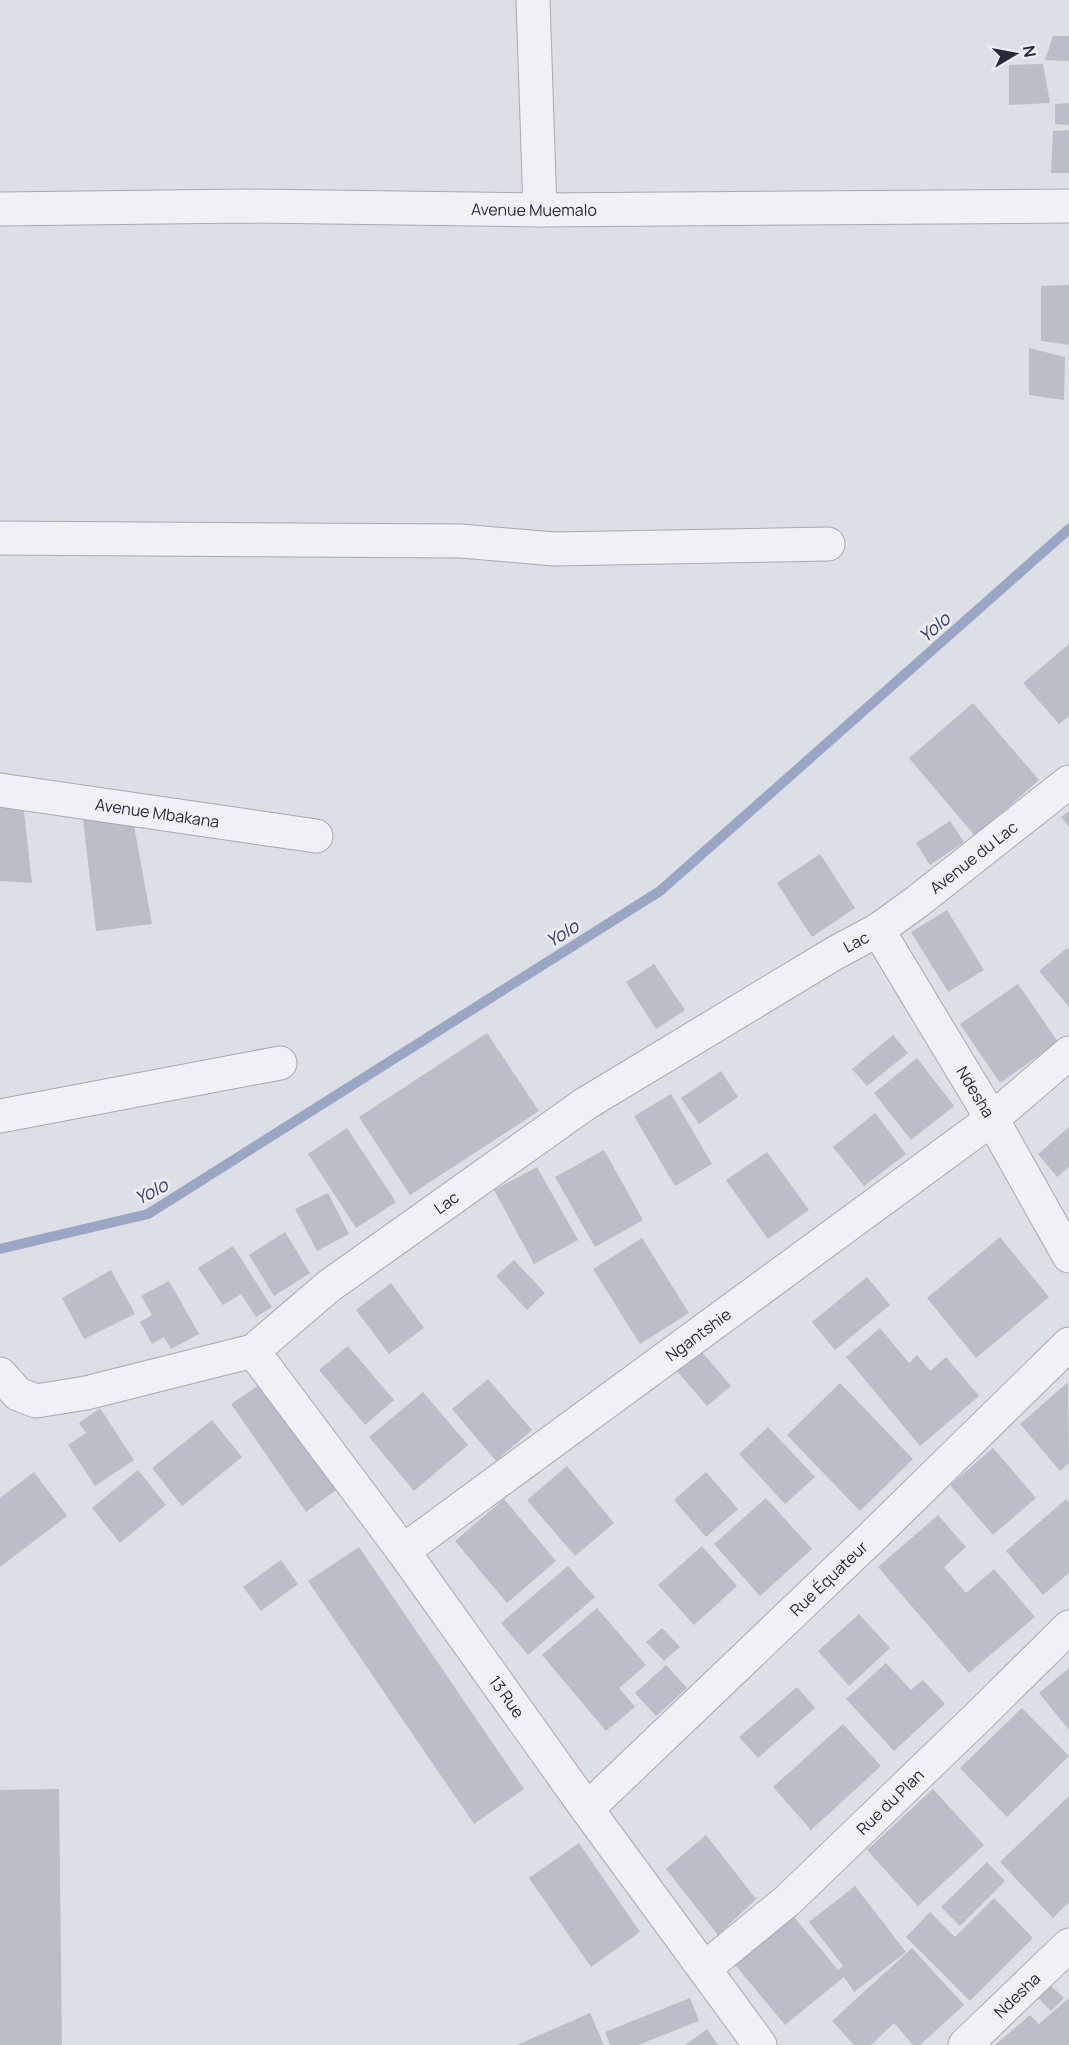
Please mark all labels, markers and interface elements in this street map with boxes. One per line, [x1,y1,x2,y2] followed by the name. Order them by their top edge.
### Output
[985,24,1045,84] north arrow
[1018,44,1042,59] text: N
[471,198,597,221] street label: Avenue Muemalo
[913,606,956,647] water label: Yolo
[94,793,221,833] street label: Avenue Mbakana
[925,816,1022,899] street label: Avenue du Lac
[541,913,584,952] water label: Yolo
[839,926,873,958] street label: Lac
[952,1062,1000,1122] street label: Ndesha
[130,1172,173,1210] water label: Yolo
[429,1186,463,1219] street label: Lac
[661,1303,735,1366] street label: Ngantshie
[785,1536,872,1621] street label: Rue Équateur
[484,1671,530,1722] street label: 13 Rue
[851,1764,929,1840] street label: Rue du Plan
[989,1968,1045,2023] street label: Ndesha

